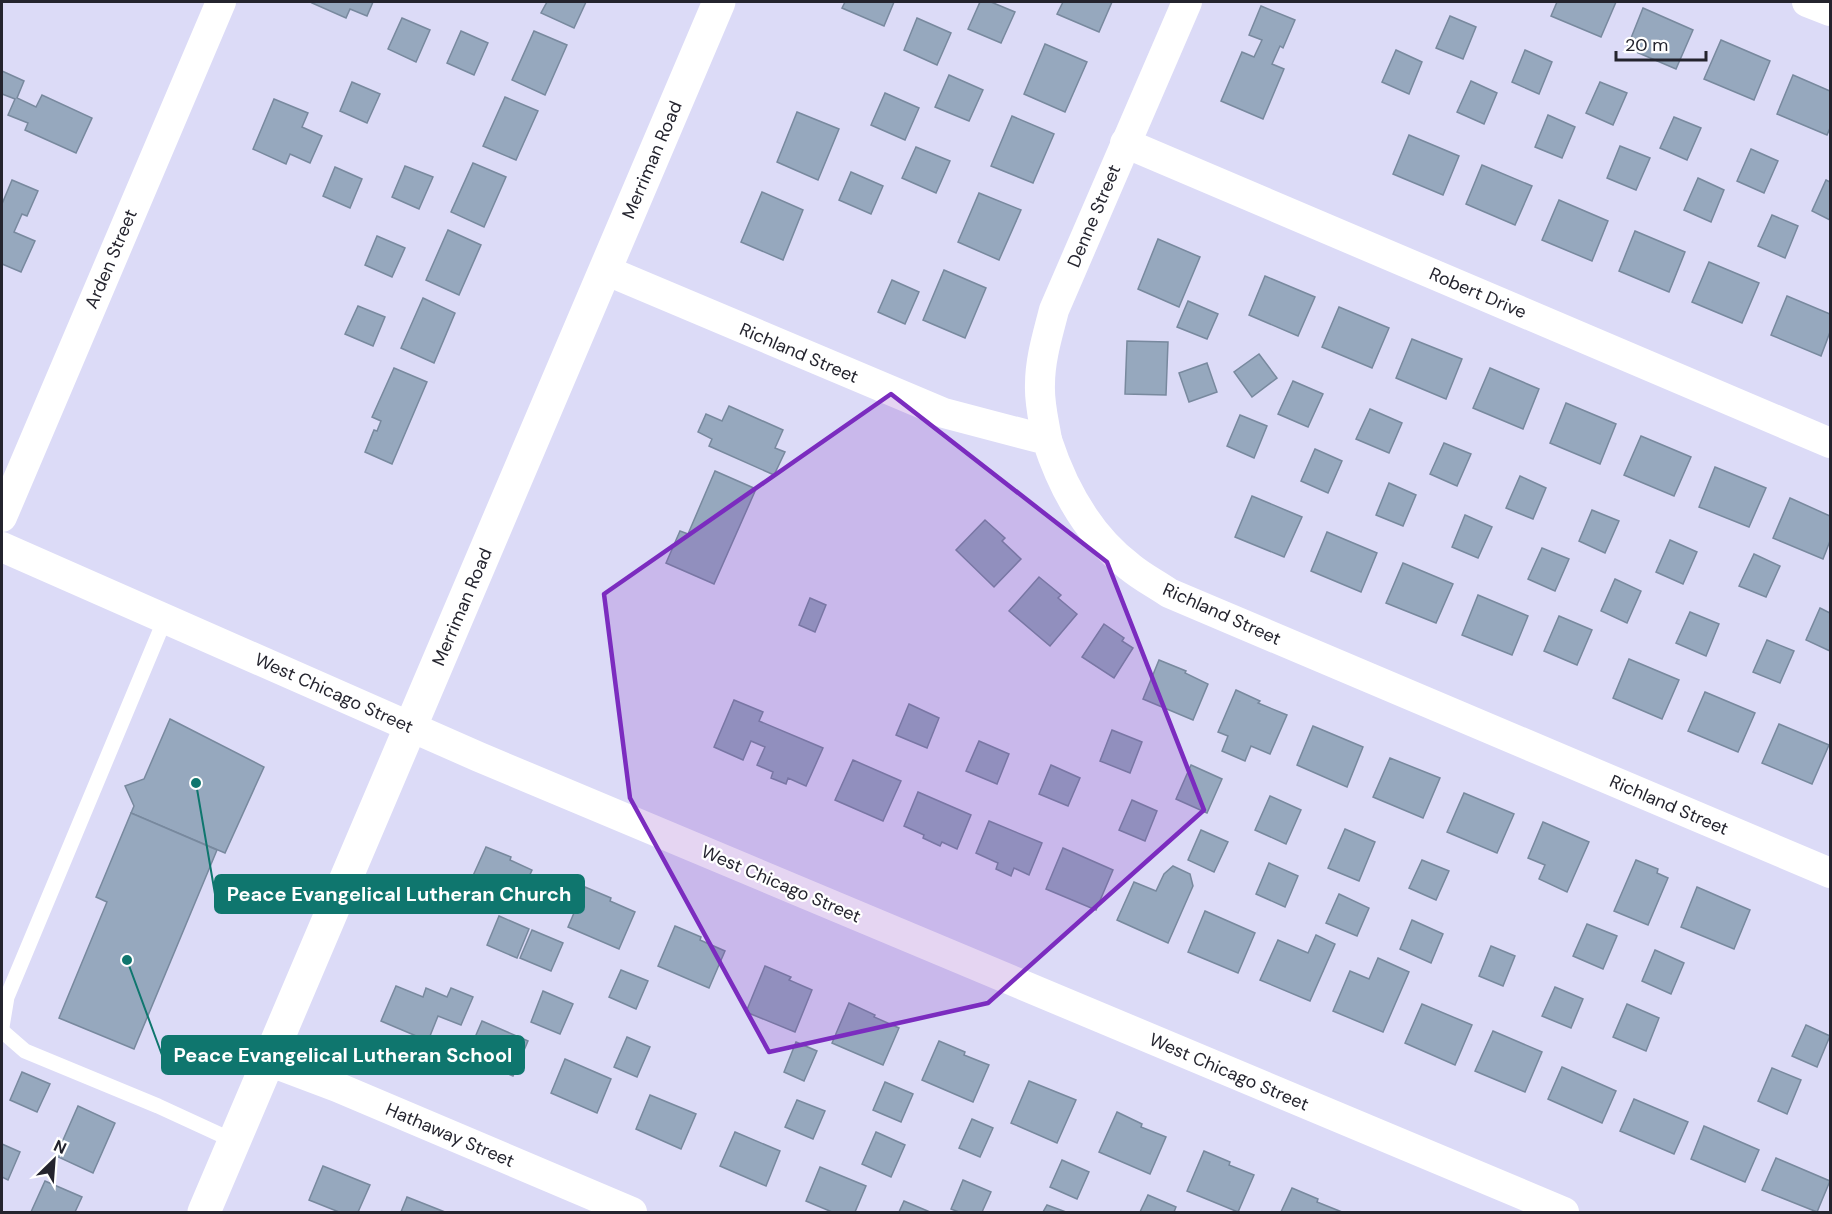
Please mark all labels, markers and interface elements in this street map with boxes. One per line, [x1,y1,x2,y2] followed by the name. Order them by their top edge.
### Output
[1616,24,1706,62] scale bar
[1625,33,1668,57] text: 20 m
[616,97,688,223] street label: Merriman Road
[1062,161,1126,271] street label: Denne Street
[79,206,143,312] street label: Arden Street
[1426,262,1530,324] street label: Robert Drive
[736,317,862,389] street label: Richland Street
[426,544,498,670] street label: Merriman Road
[1159,577,1285,651] street label: Richland Street
[251,647,417,739] street label: West Chicago Street
[1606,769,1732,841] street label: Richland Street
[698,840,864,928] street label: West Chicago Street
[215,875,584,913] callout: Peace Evangelical Lutheran Church
[227,881,571,907] text: Peace Evangelical Lutheran Church
[1146,1028,1312,1116] street label: West Chicago Street
[162,1036,524,1074] callout: Peace Evangelical Lutheran School
[174,1042,512,1068] text: Peace Evangelical Lutheran School
[382,1097,518,1173] street label: Hathaway Street
[24,1130,84,1190] north arrow
[50,1135,70,1159] text: N

